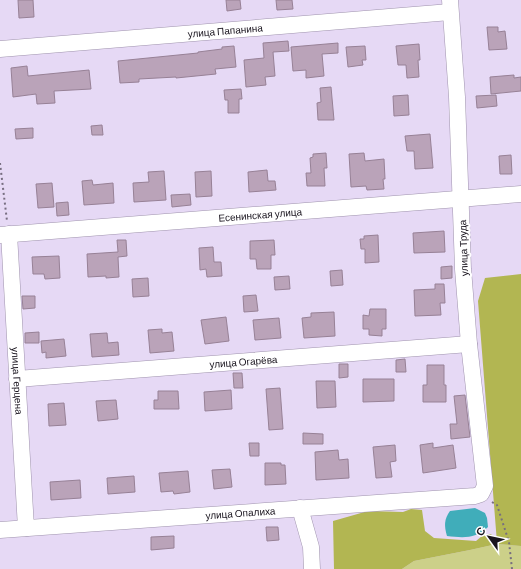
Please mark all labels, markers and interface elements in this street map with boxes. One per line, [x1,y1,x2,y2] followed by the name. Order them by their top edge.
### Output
[187,21,264,40] street label: улица Папанина
[218,205,303,224] street label: Есенинская улица
[456,219,470,276] street label: улица Труда
[10,347,25,415] street label: улица Герцена
[209,353,278,370] street label: улица Огарёва
[205,504,276,521] street label: улица Опалиха
[469,517,509,557] north arrow
[473,524,488,538] text: С

